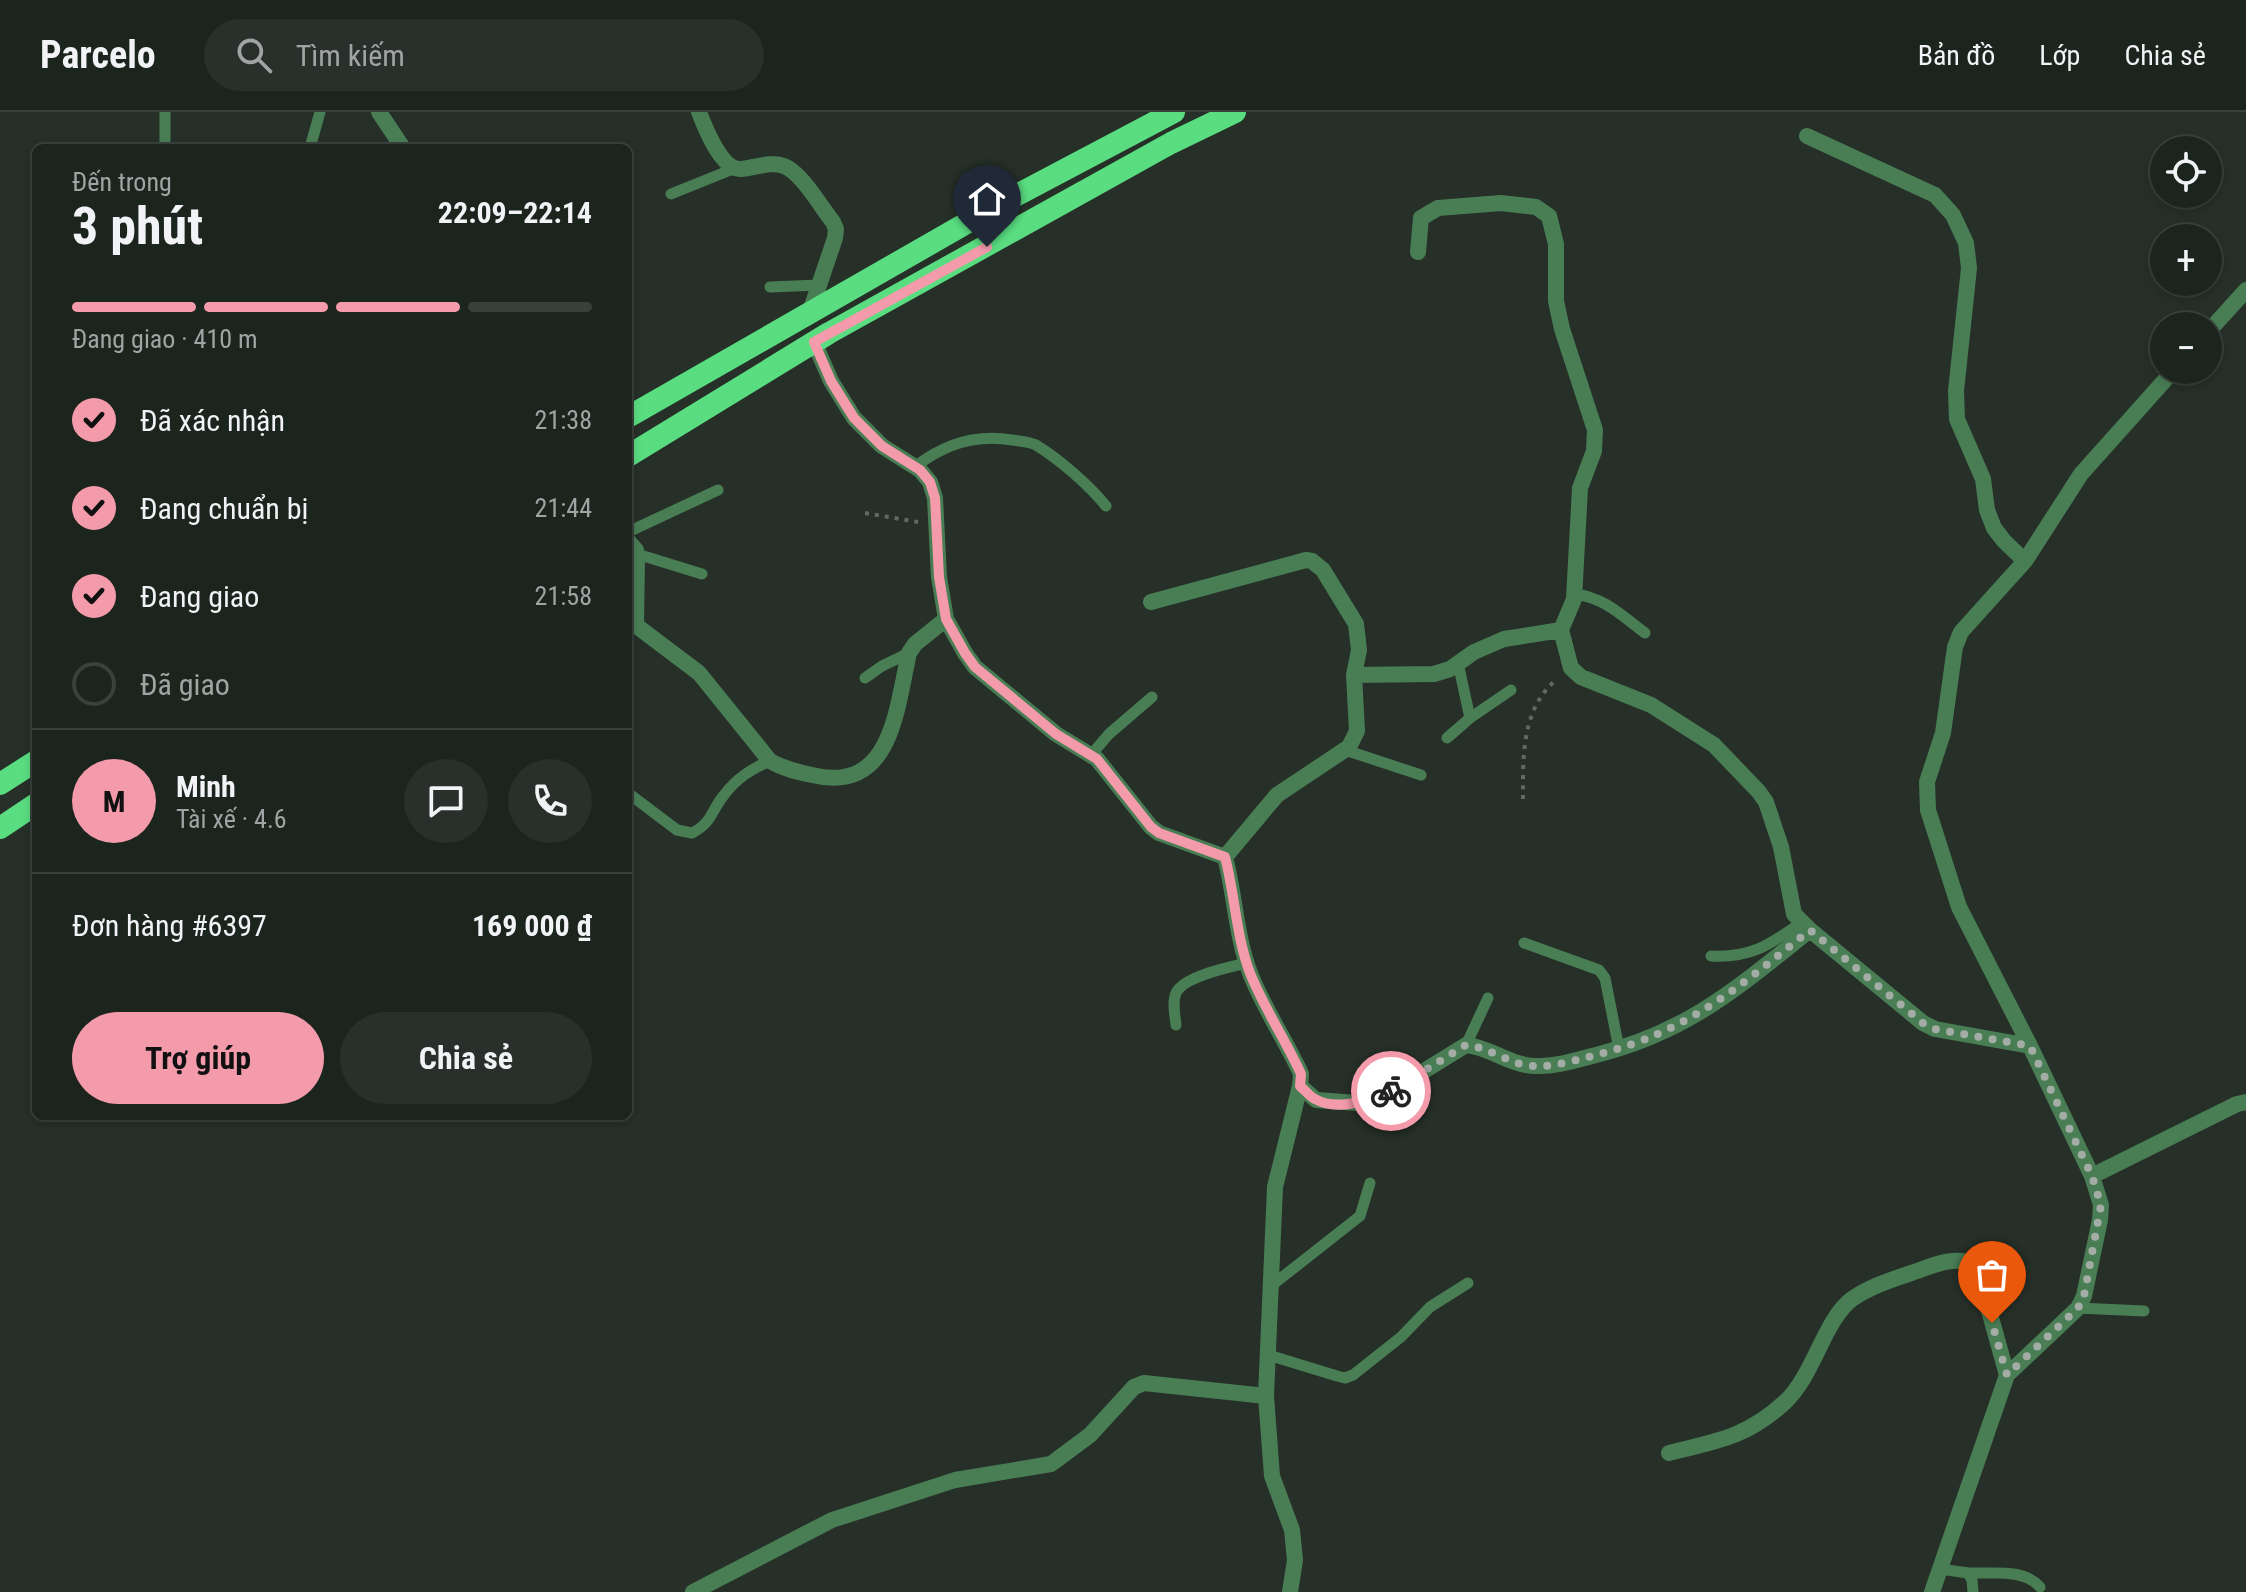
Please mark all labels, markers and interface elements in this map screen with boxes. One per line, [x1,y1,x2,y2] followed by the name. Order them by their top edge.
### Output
[204,19,764,91] search box
[40,33,156,77] text: Parcelo
[232,33,276,77] icon: search
[296,38,405,73] text: Tìm kiếm
[1918,39,1995,72] text: Bản đồ
[2039,39,2080,72] text: Lớp
[2124,39,2206,72] text: Chia sẻ
[2150,136,2222,384] map controls
[2150,136,2222,208] button: locate
[953,165,1021,247] pin
[72,167,172,197] text: Đến trong
[965,177,1009,221] icon: home
[438,195,592,230] text: 22:09–22:14
[72,196,203,257] text: 3 phút
[2150,224,2222,296] button: +
[2150,312,2222,384] button: −
[72,324,258,354] text: Đang giao · 410 m
[72,398,116,442] icon: check
[140,403,285,438] text: Đã xác nhận
[535,405,592,435] text: 21:38
[72,486,116,530] icon: check
[140,491,308,526] text: Đang chuẩn bị
[535,493,592,523] text: 21:44
[72,574,116,618] icon: check
[140,579,259,614] text: Đang giao
[535,581,592,611] text: 21:58
[140,667,230,702] text: Đã giao
[404,759,488,843] button: chat
[508,759,592,843] button: phone
[176,769,236,804] text: Minh
[103,784,125,819] text: M
[176,804,287,834] text: Tài xế · 4.6
[72,908,267,943] text: Đơn hàng #6397
[472,908,592,943] text: 169 000 ₫
[72,1012,324,1104] button: Trợ giúp
[340,1012,592,1104] button: Chia sẻ
[1351,1051,1431,1131] courier
[1369,1069,1413,1113] icon: bike
[1958,1241,2026,1323] pin
[1970,1253,2014,1297] icon: bag

